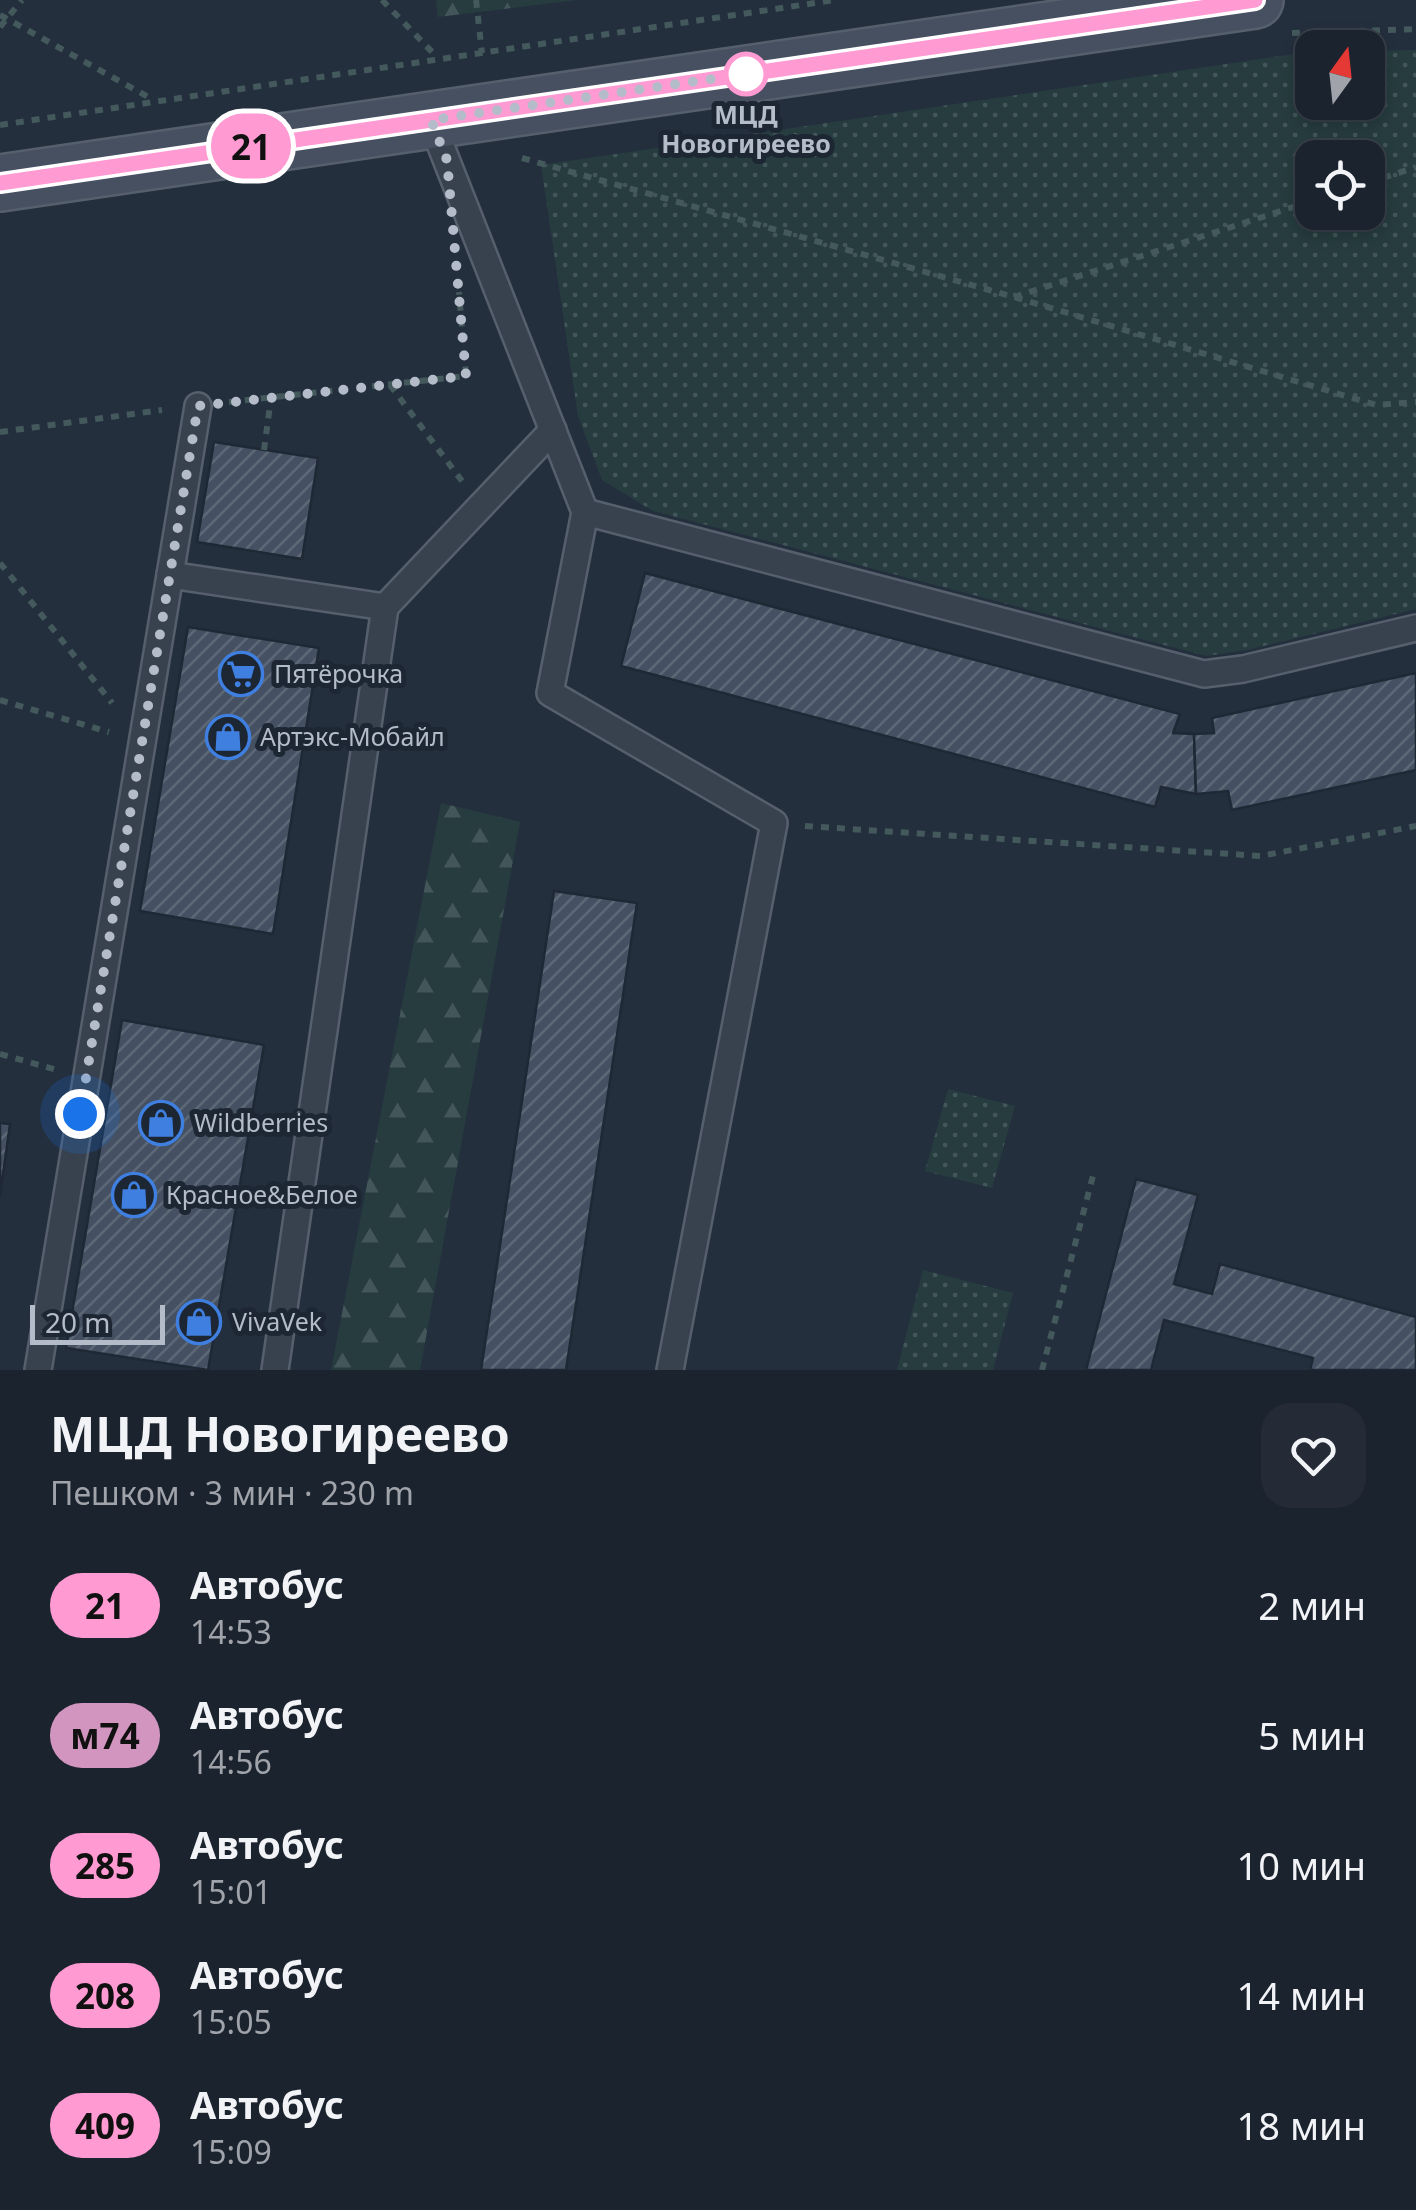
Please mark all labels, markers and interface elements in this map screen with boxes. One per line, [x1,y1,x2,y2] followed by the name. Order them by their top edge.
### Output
[1295,30,1385,120] north arrow
[1295,30,1385,230] map controls
[725,53,767,95] marker: МЦД Новогиреево
[661,97,831,160] place label: МЦД Новогиреево
[206,114,296,178] line badge: 21
[231,123,271,170] text: 21
[1295,140,1385,230] button: locate
[218,651,264,697] supermarket icon: Пятёрочка
[274,656,403,690] place label: Пятёрочка
[205,714,251,760] shop icon: Артэкс-Мобайл
[260,719,445,753] place label: Артэкс-Мобайл
[55,1089,105,1139] your location
[138,1100,184,1146] shop icon: Wildberries
[194,1105,328,1139] place label: Wildberries
[111,1172,157,1218] shop icon: Красное&Белое
[166,1177,358,1211] place label: Красное&Белое
[176,1299,222,1345] shop icon: VivaVek
[30,1300,165,1344] scale bar
[45,1303,111,1341] text: 20 m
[232,1304,323,1338] place label: VivaVek
[50,1401,509,1466] text: МЦД Новогиреево
[1261,1403,1366,1508] button: heart
[50,1471,414,1514] text: Пешком · 3 мин · 230 m
[190,1558,344,1610] text: Автобус
[1258,1579,1366,1631] text: 2 мин
[85,1582,125,1629] text: 21
[190,1610,272,1653] text: 14:53
[190,1688,344,1740] text: Автобус
[1258,1709,1366,1761] text: 5 мин
[70,1712,140,1759] text: м74
[190,1740,272,1783] text: 14:56
[190,1818,344,1870] text: Автобус
[1237,1839,1366,1891] text: 10 мин
[75,1842,135,1889] text: 285
[190,1870,272,1913] text: 15:01
[190,1948,344,2000] text: Автобус
[1237,1969,1366,2021] text: 14 мин
[75,1972,135,2019] text: 208
[190,2000,272,2043] text: 15:05
[190,2078,344,2130] text: Автобус
[1237,2099,1366,2151] text: 18 мин
[75,2102,135,2149] text: 409
[190,2130,272,2173] text: 15:09

